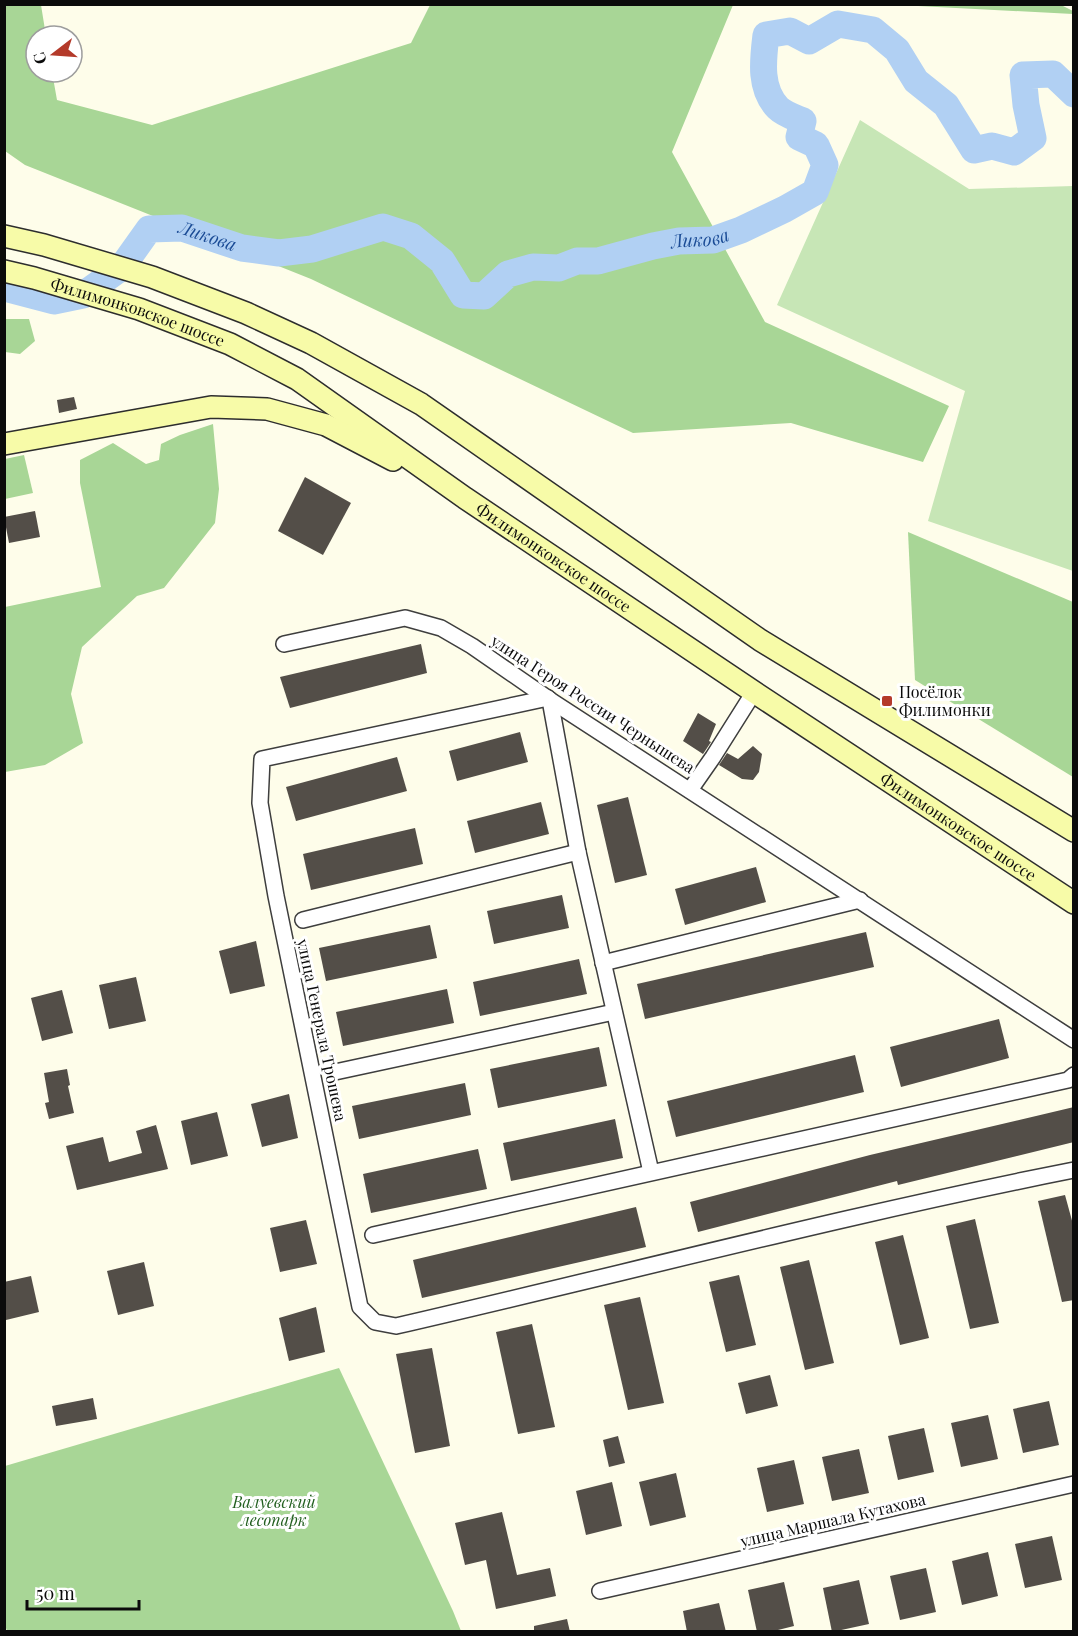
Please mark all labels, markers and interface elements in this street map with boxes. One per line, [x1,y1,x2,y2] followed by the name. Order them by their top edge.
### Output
[24,24,84,84] north arrow
[27,50,51,67] text: С
[174,214,240,256] water label: Ликова
[666,222,732,254] water label: Ликова
[48,273,228,351] street label: Филимонковское шоссе
[472,497,636,617] street label: Филимонковское шоссе
[487,629,699,777] street label: улица Героя России Чернышева
[899,681,991,720] place label: Посёлок Филимонки
[880,694,894,708] marker: Посёлок Филимонки
[877,767,1041,885] street label: Филимонковское шоссе
[293,936,352,1123] street label: улица Генерала Трошева
[737,1488,928,1551] street label: улица Маршала Кутахова
[231,1491,316,1530] park label: Валуевский лесопарк
[27,1573,140,1611] scale bar
[36,1581,75,1605] text: 50 m

